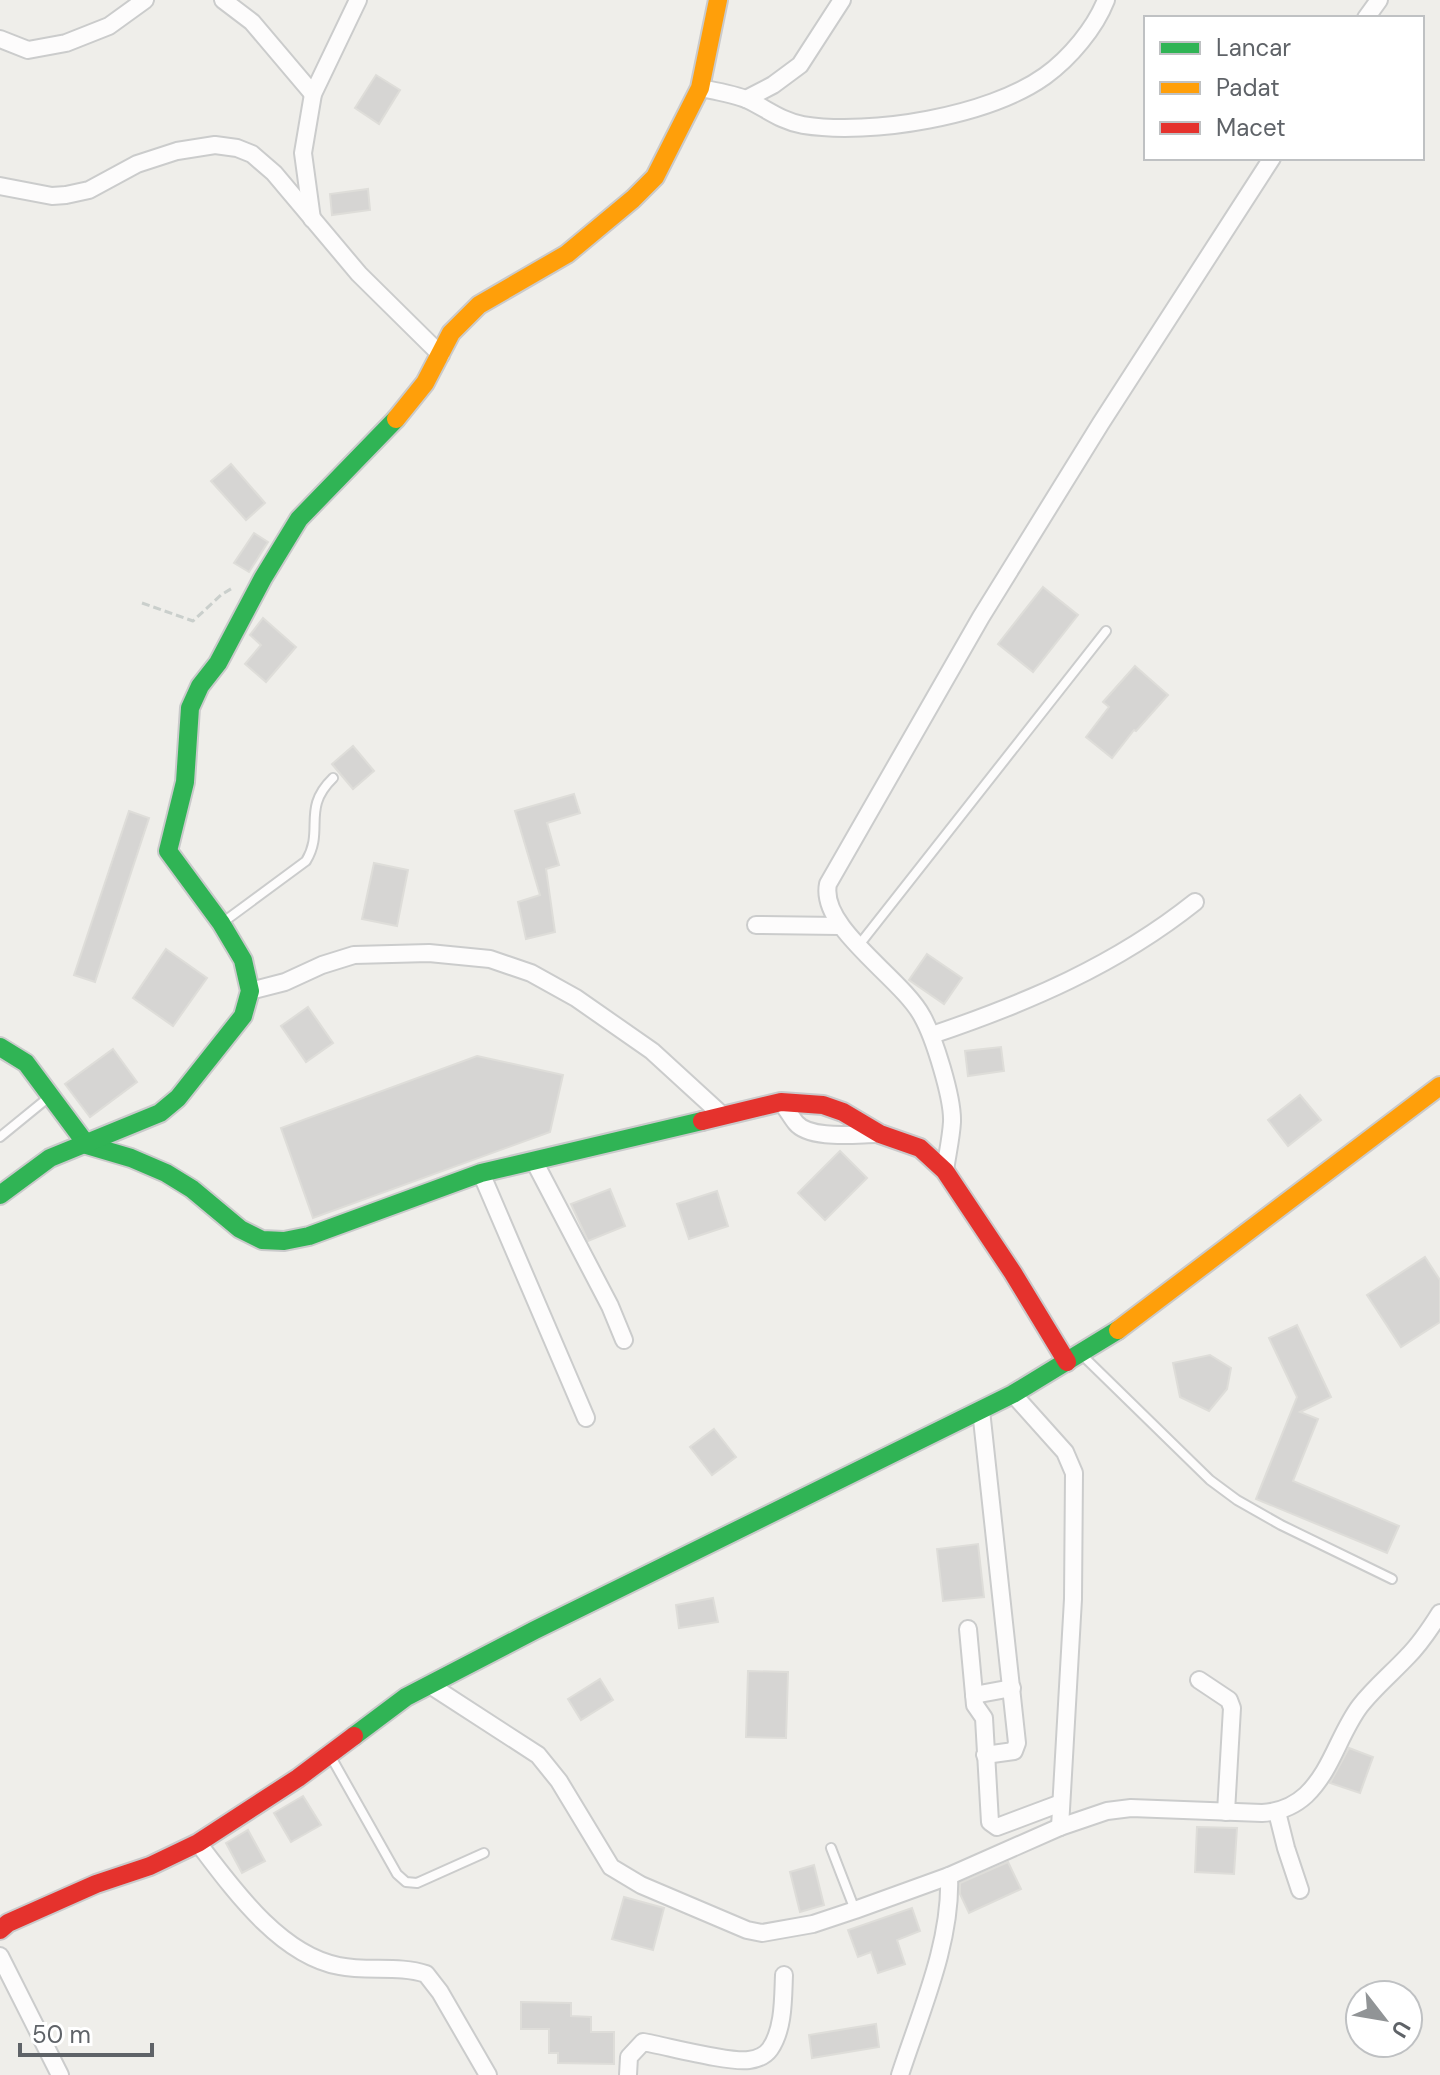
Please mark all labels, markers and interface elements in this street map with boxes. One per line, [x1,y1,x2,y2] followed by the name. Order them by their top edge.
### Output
[1144,16,1424,160] legend
[1216,32,1291,63] text: Lancar
[1216,72,1280,103] text: Padat
[1216,112,1286,143] text: Macet
[1344,1979,1424,2059] north arrow
[20,2007,152,2057] scale bar
[1384,2015,1417,2043] text: U
[32,2019,91,2050] text: 50 m

